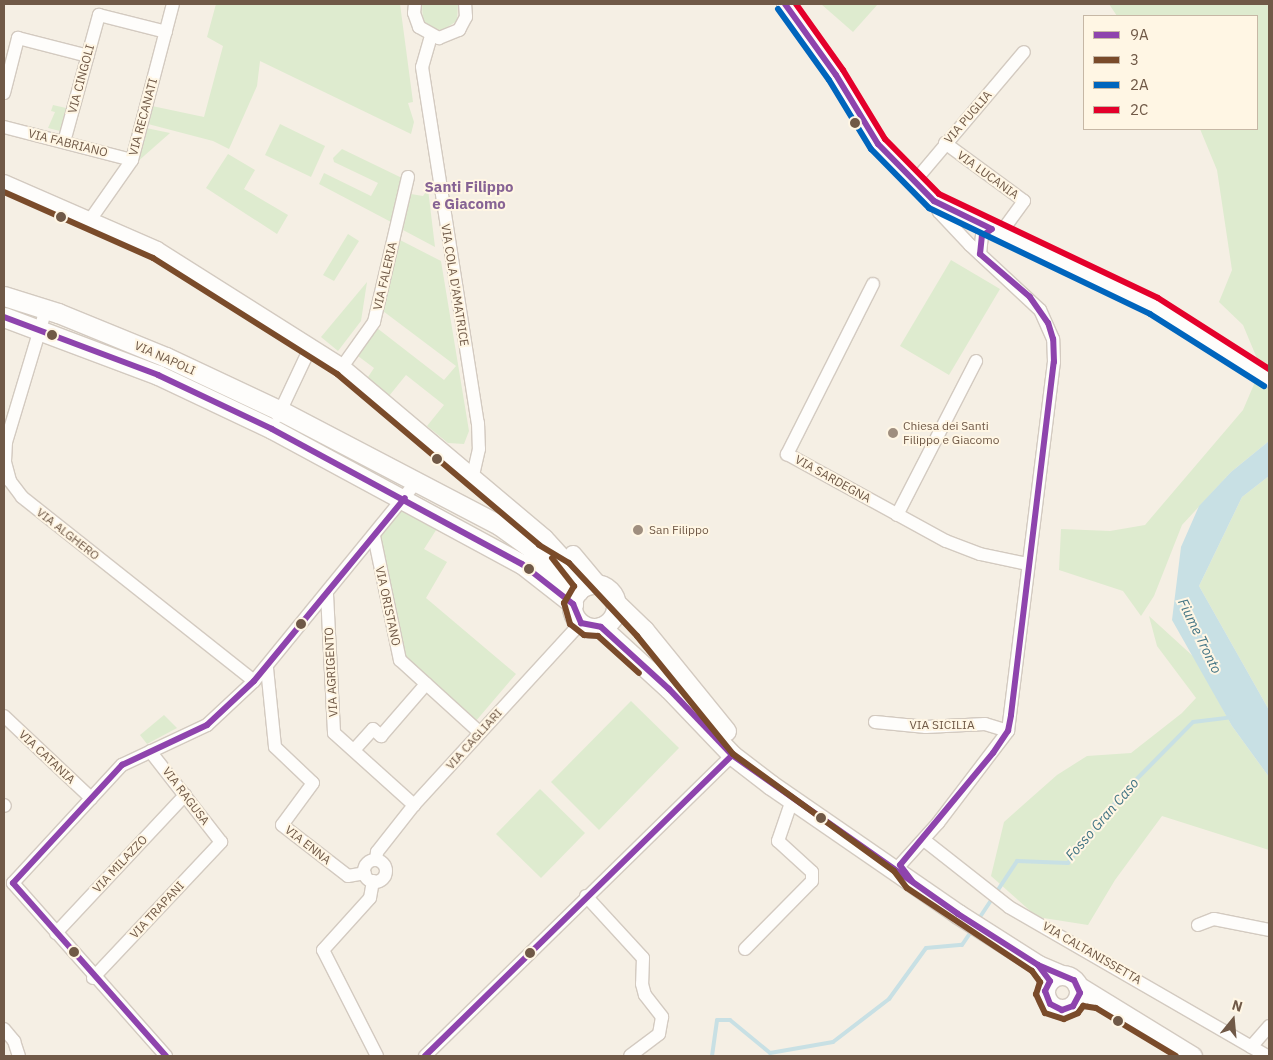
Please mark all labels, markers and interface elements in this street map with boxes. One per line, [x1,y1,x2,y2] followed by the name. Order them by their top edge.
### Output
[1083,15,1258,130] legend
[1130,25,1149,44] text: 9A
[65,43,97,115] street label: VIA CINGOLI
[1130,50,1139,69] text: 3
[1130,75,1149,94] text: 2A
[126,77,160,157] street label: VIA RECANATI
[941,88,995,146] street label: VIA PUGLIA
[1130,100,1148,119] text: 2C
[850,118,860,128] unlabelled marker
[27,126,109,160] street label: VIA FABRIANO
[954,148,1022,202] street label: VIA LUCANIA
[424,177,514,212] district label: Santi Filippo e Giacomo
[56,212,66,222] unlabelled marker
[438,223,472,347] street label: VIA COLA D'AMATRICE
[370,240,400,312] street label: VIA FALERIA
[47,330,57,340] unlabelled marker
[132,338,198,378] street label: VIA NAPOLI
[903,419,999,447] place label: Chiesa dei Santi Filippo e Giacomo
[887,427,899,439] marker: Chiesa dei Santi Filippo e Giacomo
[793,452,873,506] street label: VIA SARDEGNA
[432,454,442,464] unlabelled marker
[34,505,102,563] street label: VIA ALGHERO
[631,523,645,537] marker: San Filippo
[649,523,709,537] place label: San Filippo
[524,564,534,574] unlabelled marker
[373,565,403,647] street label: VIA ORISTANO
[1175,596,1225,676] water label: Fiume Tronto
[296,619,306,629] unlabelled marker
[321,627,341,717] street label: VIA AGRIGENTO
[443,706,505,772] street label: VIA CAGLIARI
[909,718,975,732] street label: VIA SICILIA
[16,727,78,787] street label: VIA CATANIA
[159,764,213,828] street label: VIA RAGUSA
[1062,775,1142,863] water label: Fosso Gran Caso
[816,813,826,823] unlabelled marker
[282,823,334,867] street label: VIA ENNA
[90,832,150,896] street label: VIA MILAZZO
[127,879,187,941] street label: VIA TRAPANI
[1040,919,1144,987] street label: VIA CALTANISSETTA
[69,947,79,957] unlabelled marker
[525,948,535,958] unlabelled marker
[1208,995,1258,1045] north arrow
[1230,996,1245,1016] text: N
[1113,1016,1123,1026] unlabelled marker

